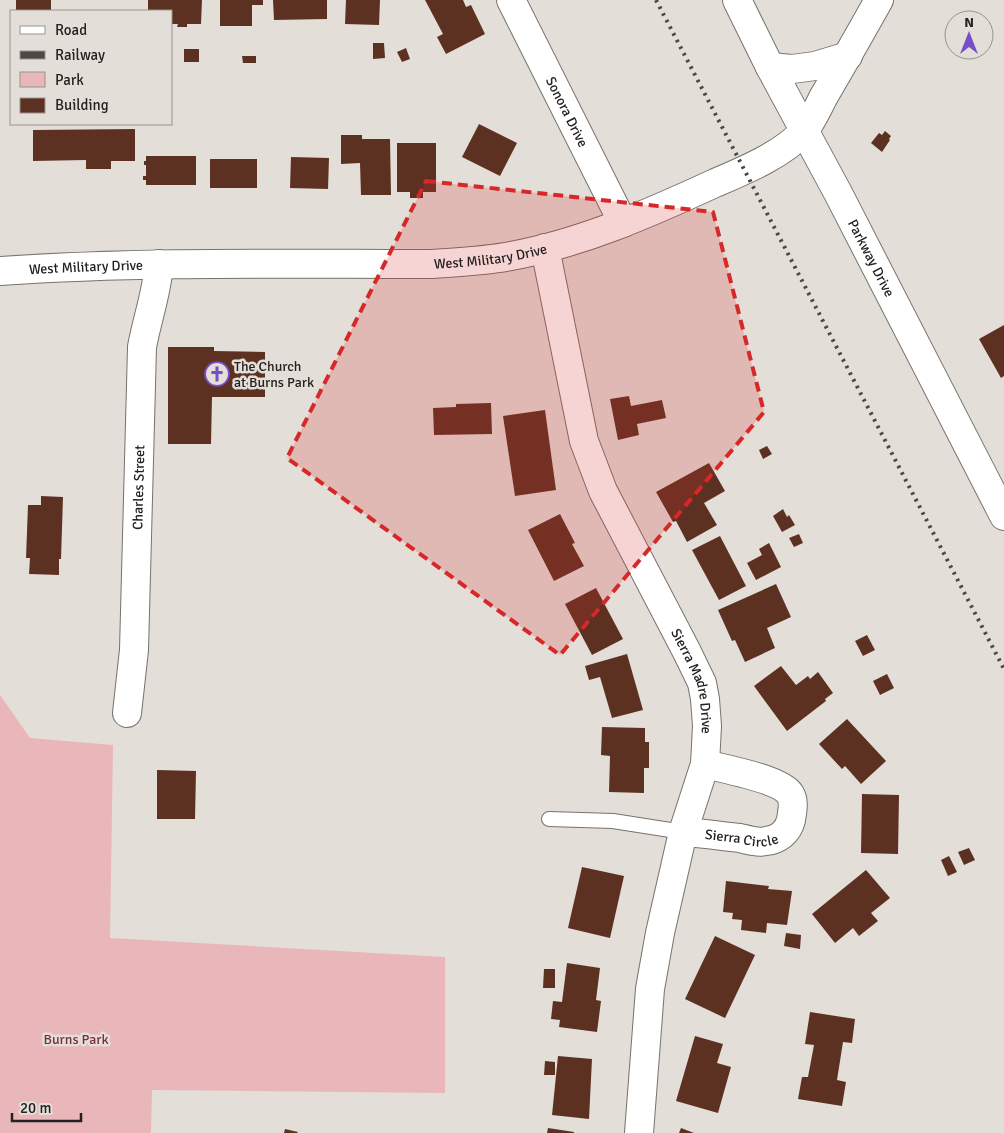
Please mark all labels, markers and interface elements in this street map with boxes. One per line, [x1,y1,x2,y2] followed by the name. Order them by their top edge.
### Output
[10,10,172,125] legend
[944,10,994,60] north arrow
[964,14,974,31] text: N
[55,21,87,39] text: Road
[55,46,105,64] text: Railway
[55,71,84,89] text: Park
[542,74,592,150] street label: Sonora Drive
[55,96,109,114] text: Building
[844,216,898,300] street label: Parkway Drive
[433,240,549,272] street label: West Military Drive
[29,256,143,278] street label: West Military Drive
[234,358,314,391] place label: The Church at Burns Park
[204,361,230,387] church icon: The Church at Burns Park
[129,445,148,530] street label: Charles Street
[668,625,716,734] street label: Sierra Madre Drive
[704,825,781,850] street label: Sierra Circle
[43,1031,109,1048] park label: Burns Park
[12,1090,81,1122] scale bar
[20,1099,51,1117] text: 20 m

